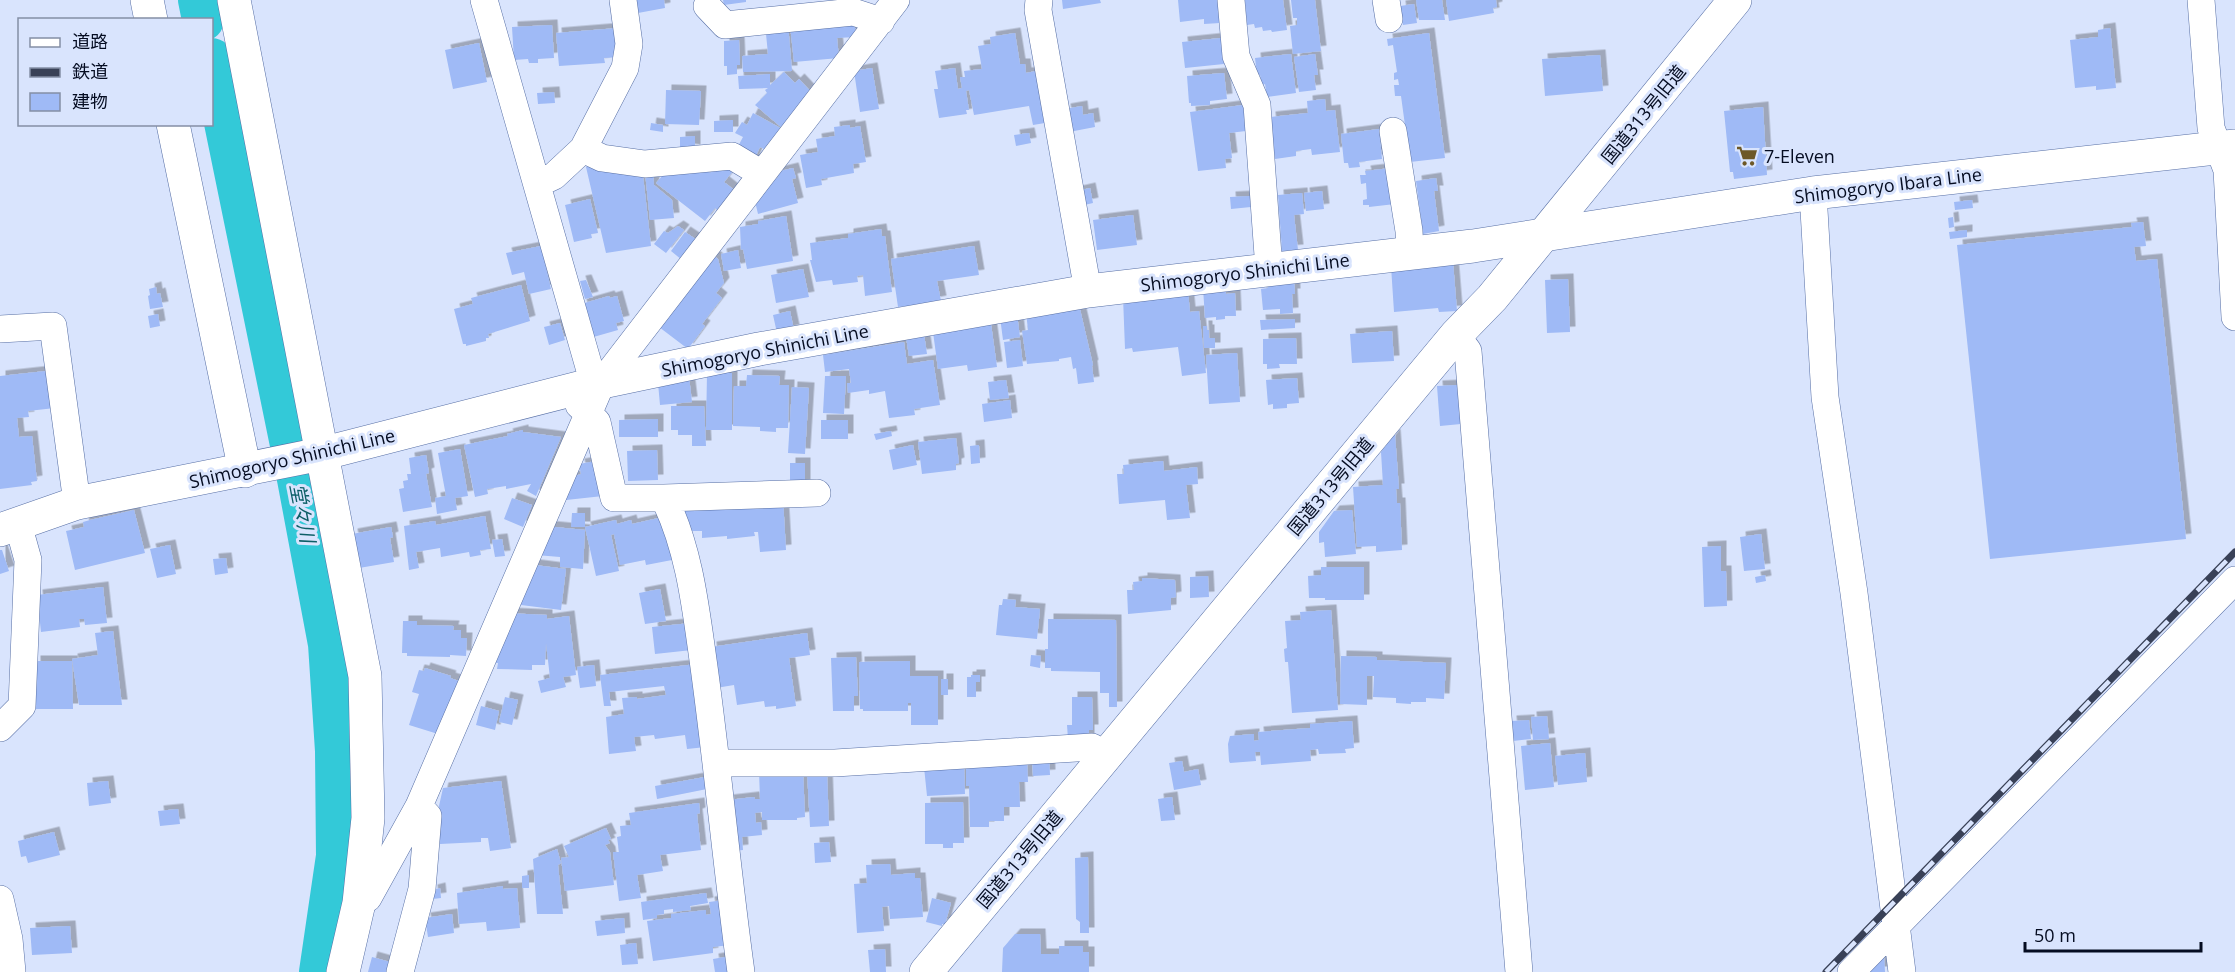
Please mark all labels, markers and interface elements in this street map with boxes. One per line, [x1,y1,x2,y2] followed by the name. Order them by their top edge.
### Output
[18,18,213,126] legend
[72,29,108,53] text: 道路
[72,59,108,83] text: 鉄道
[1596,59,1690,169] street label: 国道313号旧道
[72,89,108,113] text: 建物
[1735,144,1759,168] supermarket icon: 7-Eleven
[1764,144,1835,168] place label: 7-Eleven
[1793,162,1983,208] street label: Shimogoryo Ibara Line
[1139,247,1351,297] street label: Shimogoryo Shinichi Line
[659,318,871,382] street label: Shimogoryo Shinichi Line
[187,423,397,493] street label: Shimogoryo Shinichi Line
[1282,432,1378,540] street label: 国道313号旧道
[284,481,322,547] water label: 堂々川
[971,805,1067,913] street label: 国道313号旧道
[2025,915,2200,953] scale bar
[2034,923,2076,947] text: 50 m

